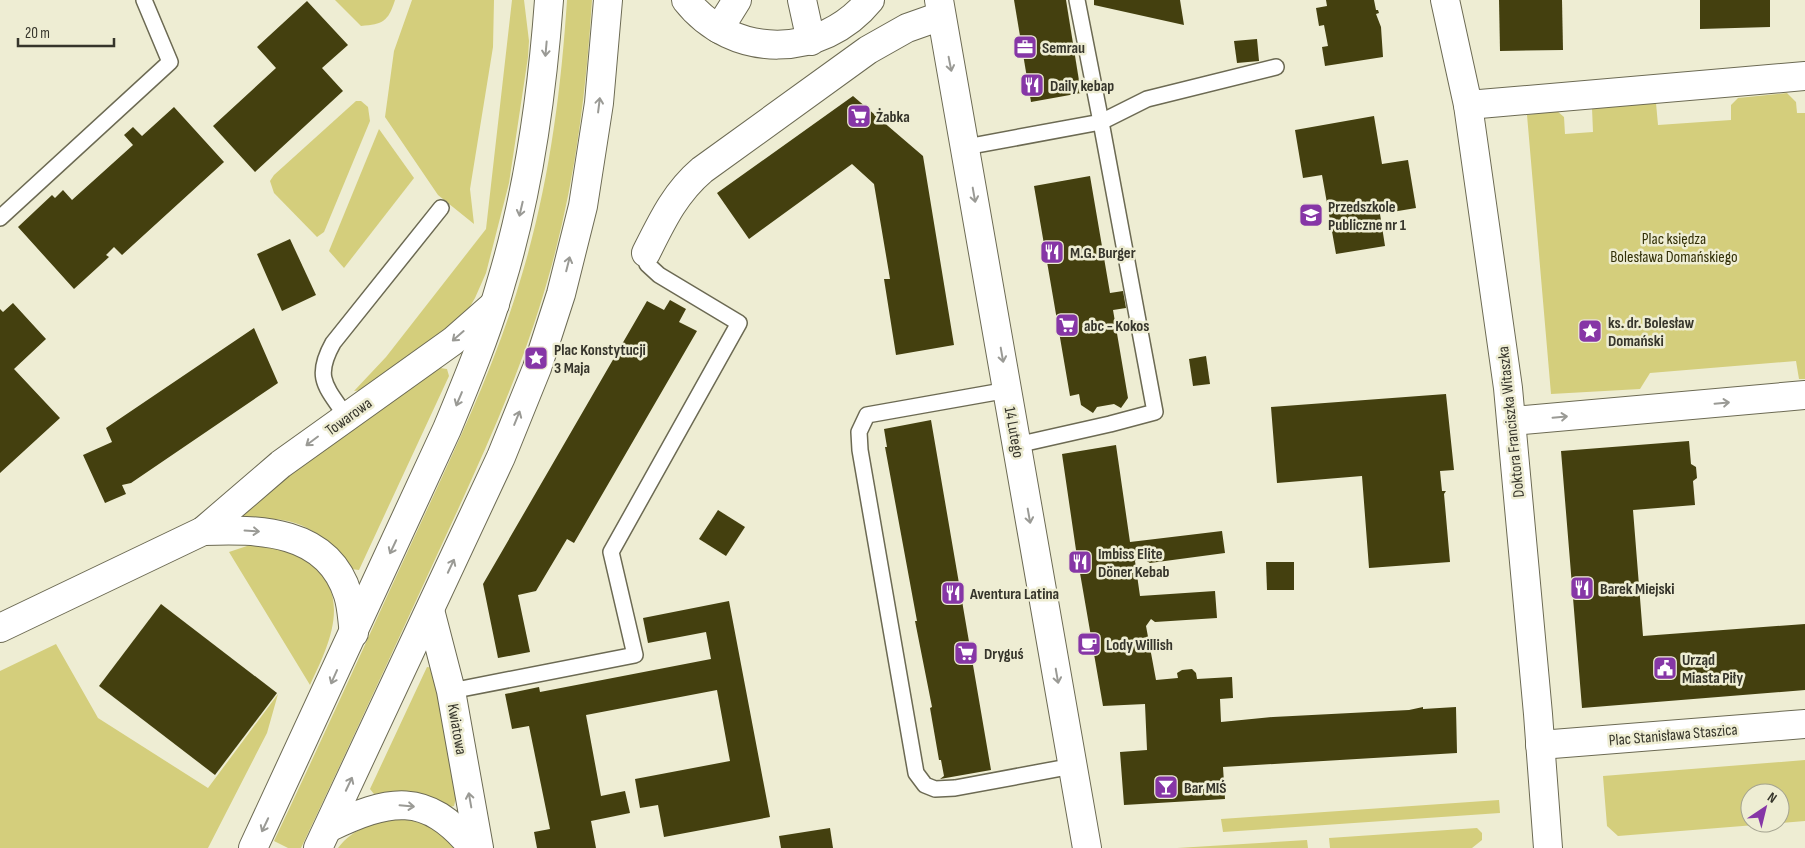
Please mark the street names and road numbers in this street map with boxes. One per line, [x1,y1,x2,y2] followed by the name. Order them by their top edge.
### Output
[1494,345,1529,498] street label: Doktora Franciszka Witaszka
[322,394,376,440] street label: Towarowa
[1000,405,1027,459] street label: 14 Lutego
[443,702,470,756] street label: Kwiatowa
[1608,720,1738,751] street label: Plac Stanisława Staszica

